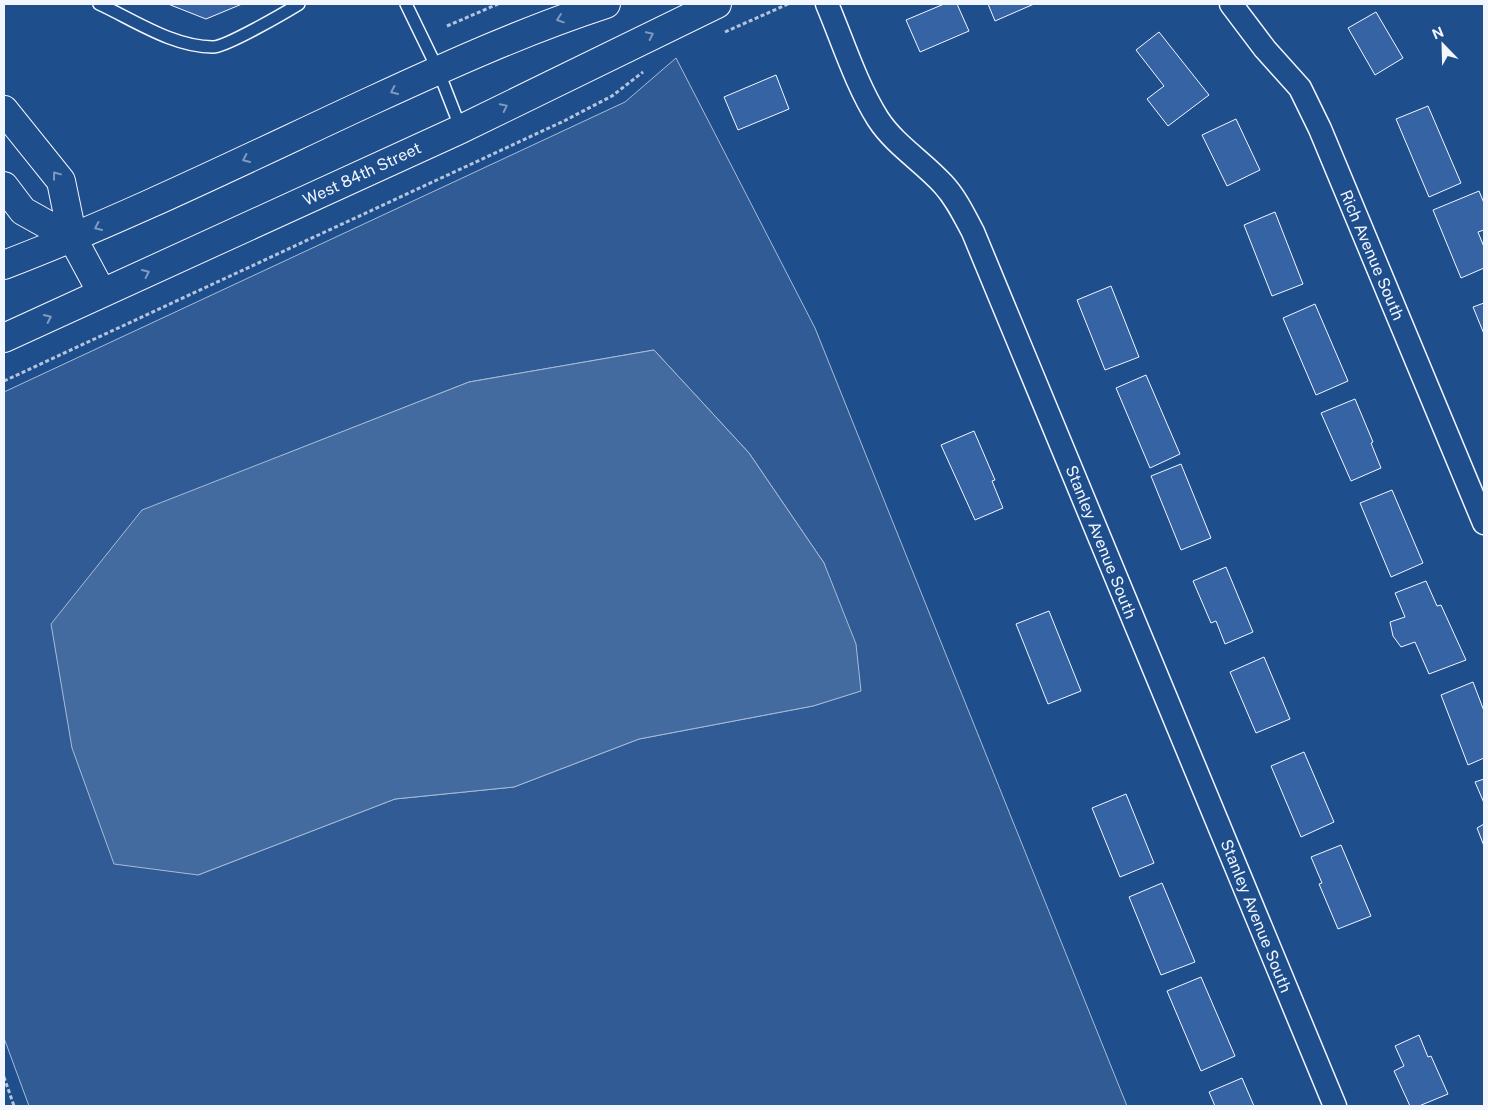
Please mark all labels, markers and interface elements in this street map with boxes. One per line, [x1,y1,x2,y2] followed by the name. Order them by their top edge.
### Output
[556,13,565,23] one-way arrow
[1418,20,1468,70] north arrow
[1430,24,1446,43] text: N
[645,31,654,41] one-way arrow
[390,84,399,95] one-way arrow
[499,103,508,113] one-way arrow
[300,138,424,210] street label: West 84th Street
[242,152,251,163] one-way arrow
[53,171,62,181] one-way arrow
[1336,187,1408,323] street label: Rich Avenue South
[94,220,103,231] one-way arrow
[141,268,150,279] one-way arrow
[43,313,52,324] one-way arrow
[1062,463,1140,621] street label: Stanley Avenue South
[1217,837,1295,995] street label: Stanley Avenue South

